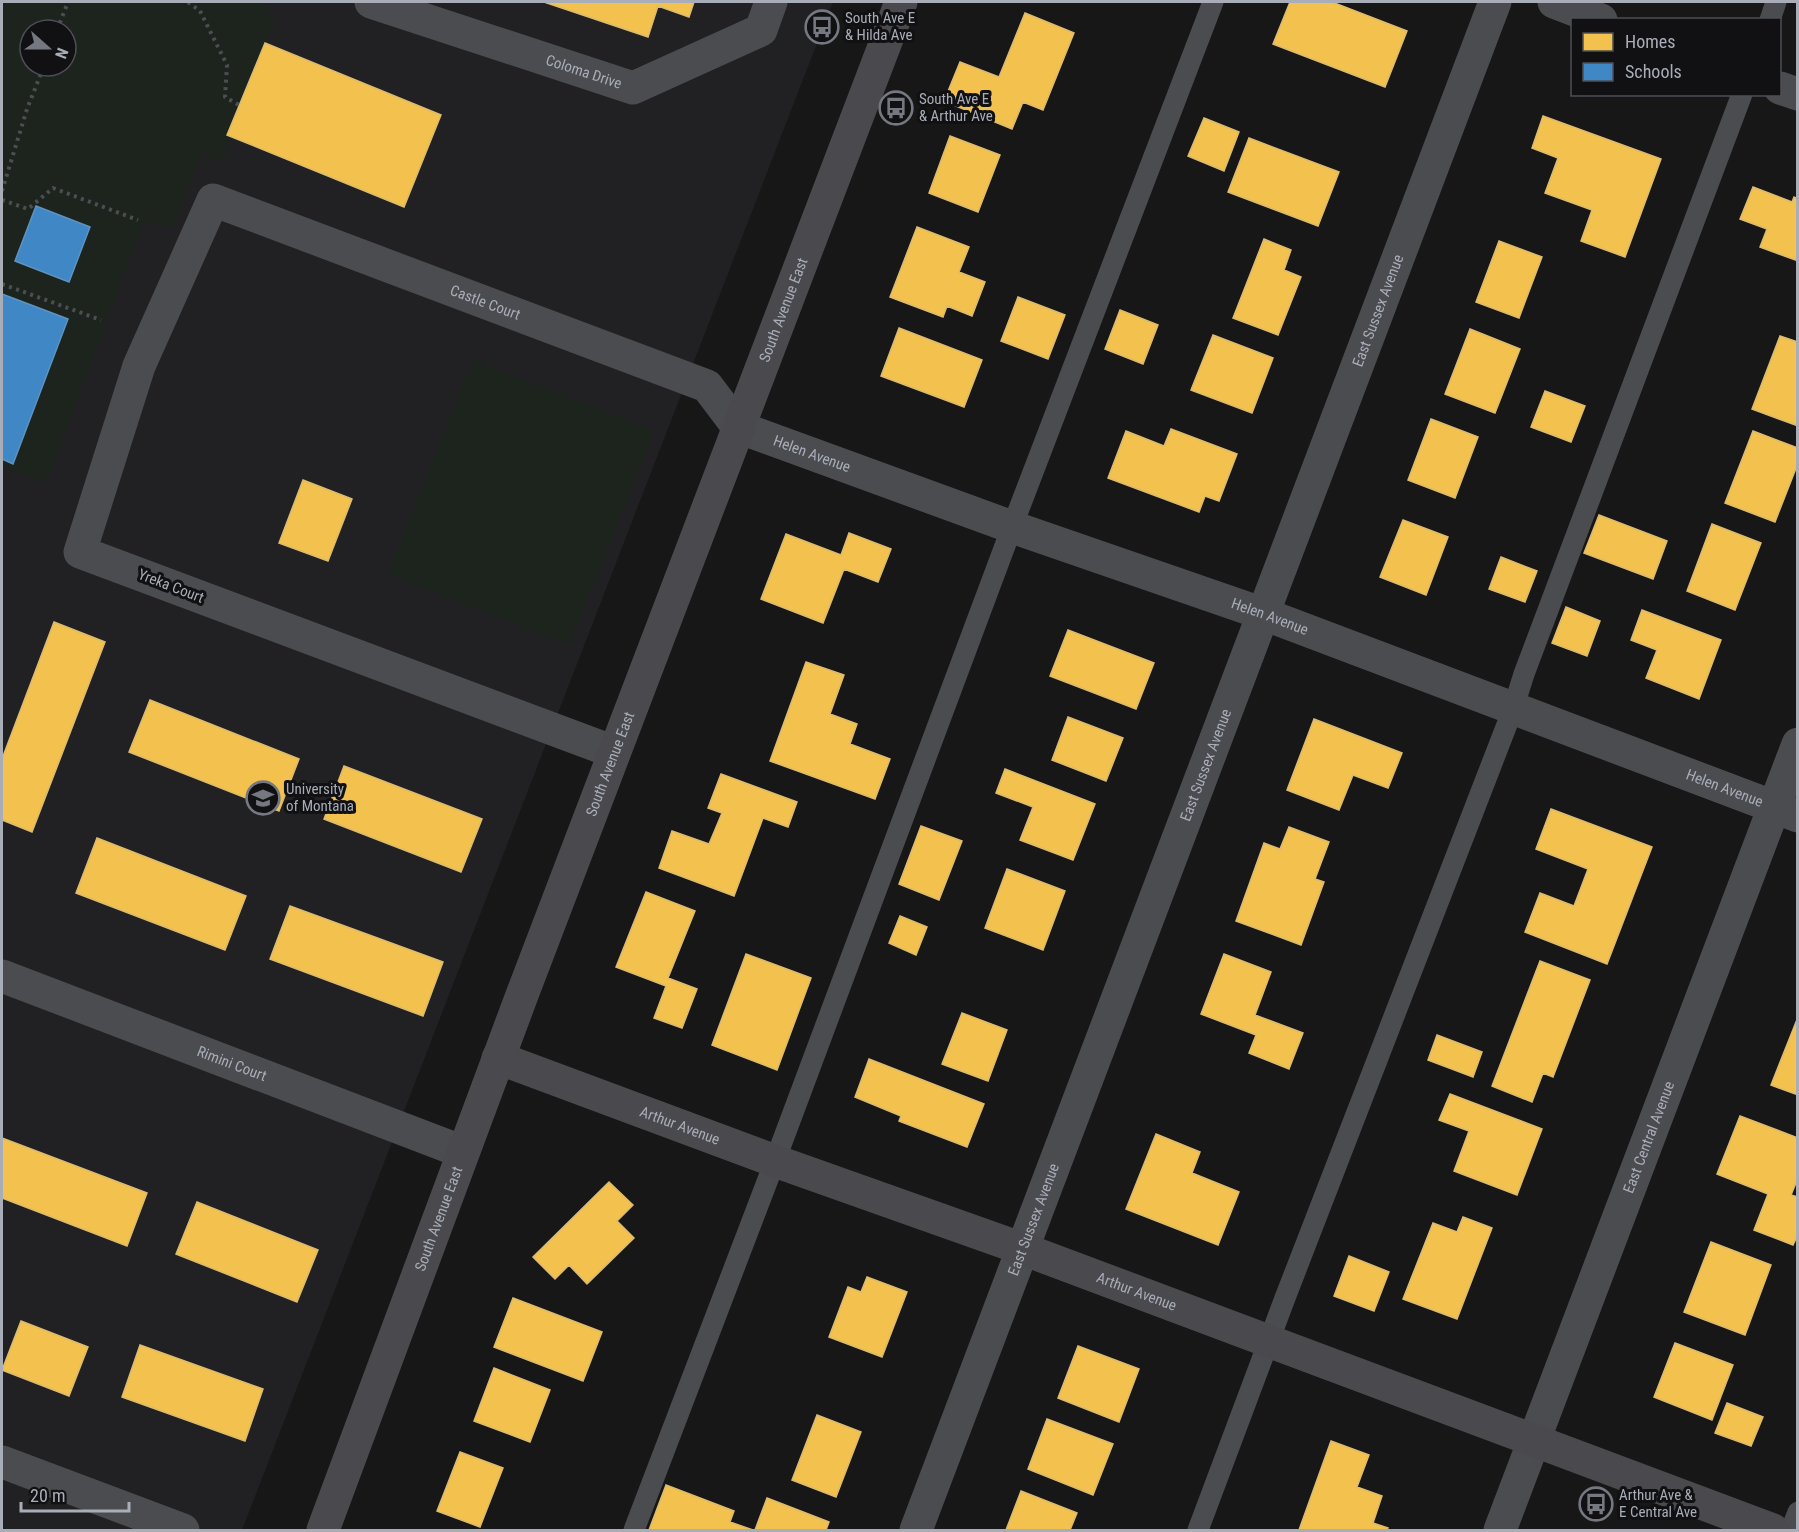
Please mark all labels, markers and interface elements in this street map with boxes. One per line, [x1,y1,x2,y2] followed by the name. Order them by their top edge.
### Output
[804,9,840,45] bus stop icon: South Ave E & Hilda Ave
[845,9,915,44] place label: South Ave E & Hilda Ave
[18,18,78,78] north arrow
[1571,18,1781,96] legend
[1625,31,1675,52] text: Homes
[51,45,72,61] text: N
[544,51,624,93] street label: Coloma Drive
[1625,61,1682,82] text: Schools
[878,90,914,126] bus stop icon: South Ave E & Arthur Ave
[919,90,993,125] place label: South Ave E & Arthur Ave
[1349,252,1407,369] street label: East Sussex Avenue
[755,255,812,365] street label: South Avenue East
[448,281,523,324] street label: Castle Court
[771,432,853,476] street label: Helen Avenue
[136,565,206,607] street label: Yreka Court
[1229,594,1311,639] street label: Helen Avenue
[1176,707,1235,824] street label: East Sussex Avenue
[582,709,638,819] street label: South Avenue East
[1684,765,1765,811] street label: Helen Avenue
[245,780,281,816] school or university icon: University of Montana
[286,780,354,815] place label: University of Montana
[194,1042,269,1085] street label: Rimini Court
[1620,1079,1678,1196] street label: East Central Avenue
[637,1103,722,1149] street label: Arthur Avenue
[1004,1161,1063,1278] street label: East Sussex Avenue
[411,1164,466,1274] street label: South Avenue East
[1094,1268,1179,1315] street label: Arthur Avenue
[21,1475,129,1513] scale bar
[30,1485,65,1506] text: 20 m
[1578,1486,1614,1522] bus stop icon: Arthur Ave & E Central Ave
[1619,1486,1697,1521] place label: Arthur Ave & E Central Ave

